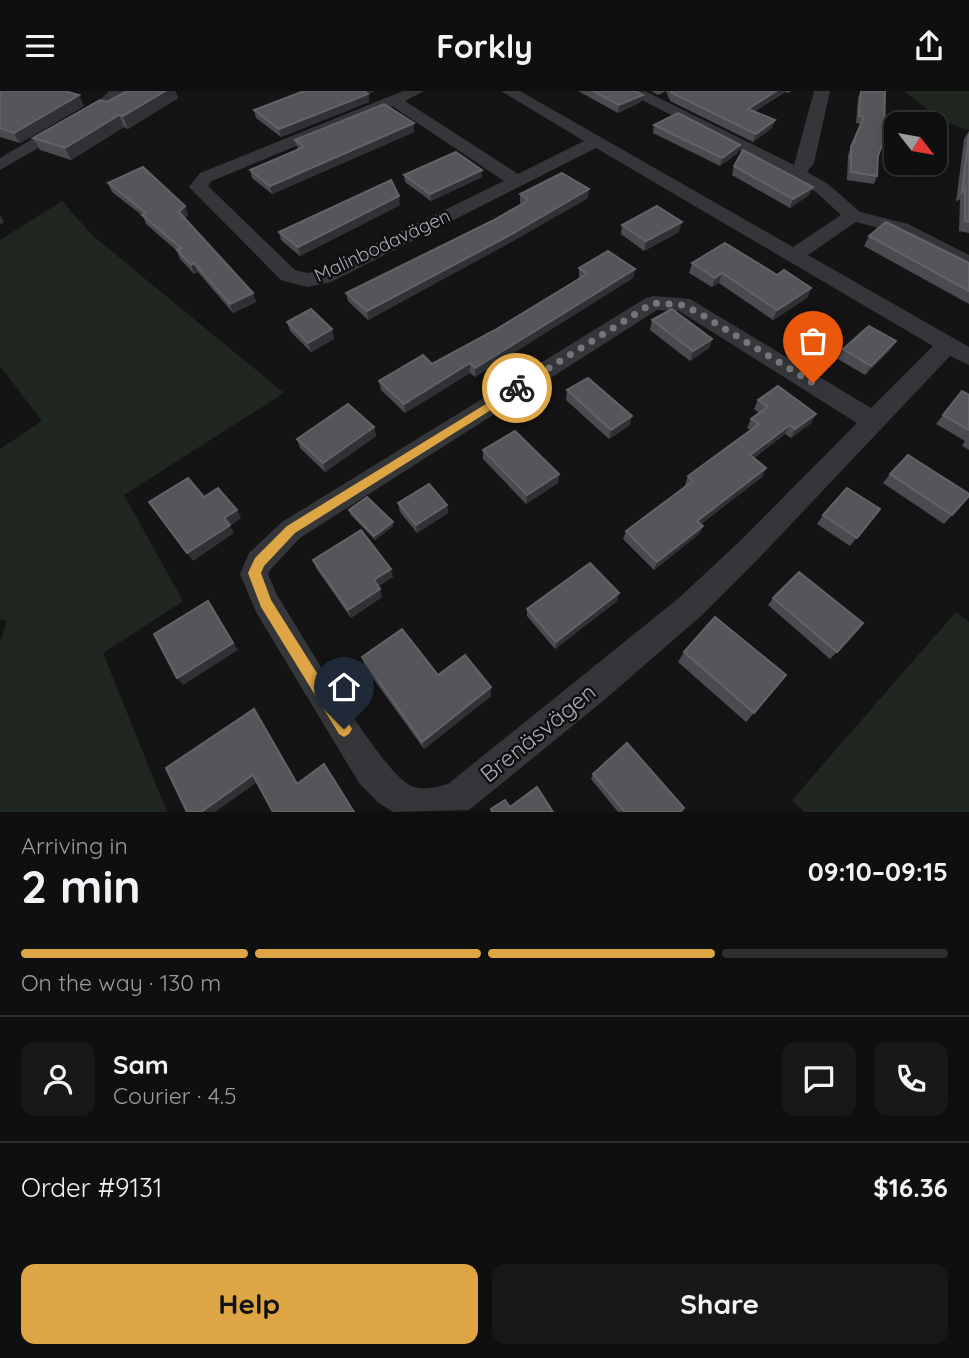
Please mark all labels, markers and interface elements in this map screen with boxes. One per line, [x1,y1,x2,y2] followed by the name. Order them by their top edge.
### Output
[436,26,533,66] text: Forkly
[21,27,59,65] icon: menu
[910,27,948,65] icon: share
[884,112,947,175] north arrow
[884,112,947,175] map controls
[310,203,454,287] street label: Malinbodavägen
[783,311,843,383] pin
[794,322,832,360] icon: bag
[482,353,552,423] courier
[498,369,536,407] icon: bike
[314,657,374,729] pin
[325,668,363,706] icon: home
[474,677,601,788] street label: Brenäsvägen
[21,831,128,860] text: Arriving in
[808,855,948,888] text: 09:10–09:15
[21,857,141,915] text: 2 min
[21,968,221,997] text: On the way · 130 m
[21,1042,95,1116] button: person
[782,1042,856,1116] button: chat
[874,1042,948,1116] button: phone
[113,1048,169,1081] text: Sam
[113,1081,237,1110] text: Courier · 4.5
[21,1171,162,1204] text: Order #9131
[873,1171,948,1204] text: $16.36
[21,1264,478,1344] button: Help
[492,1264,948,1344] button: Share

